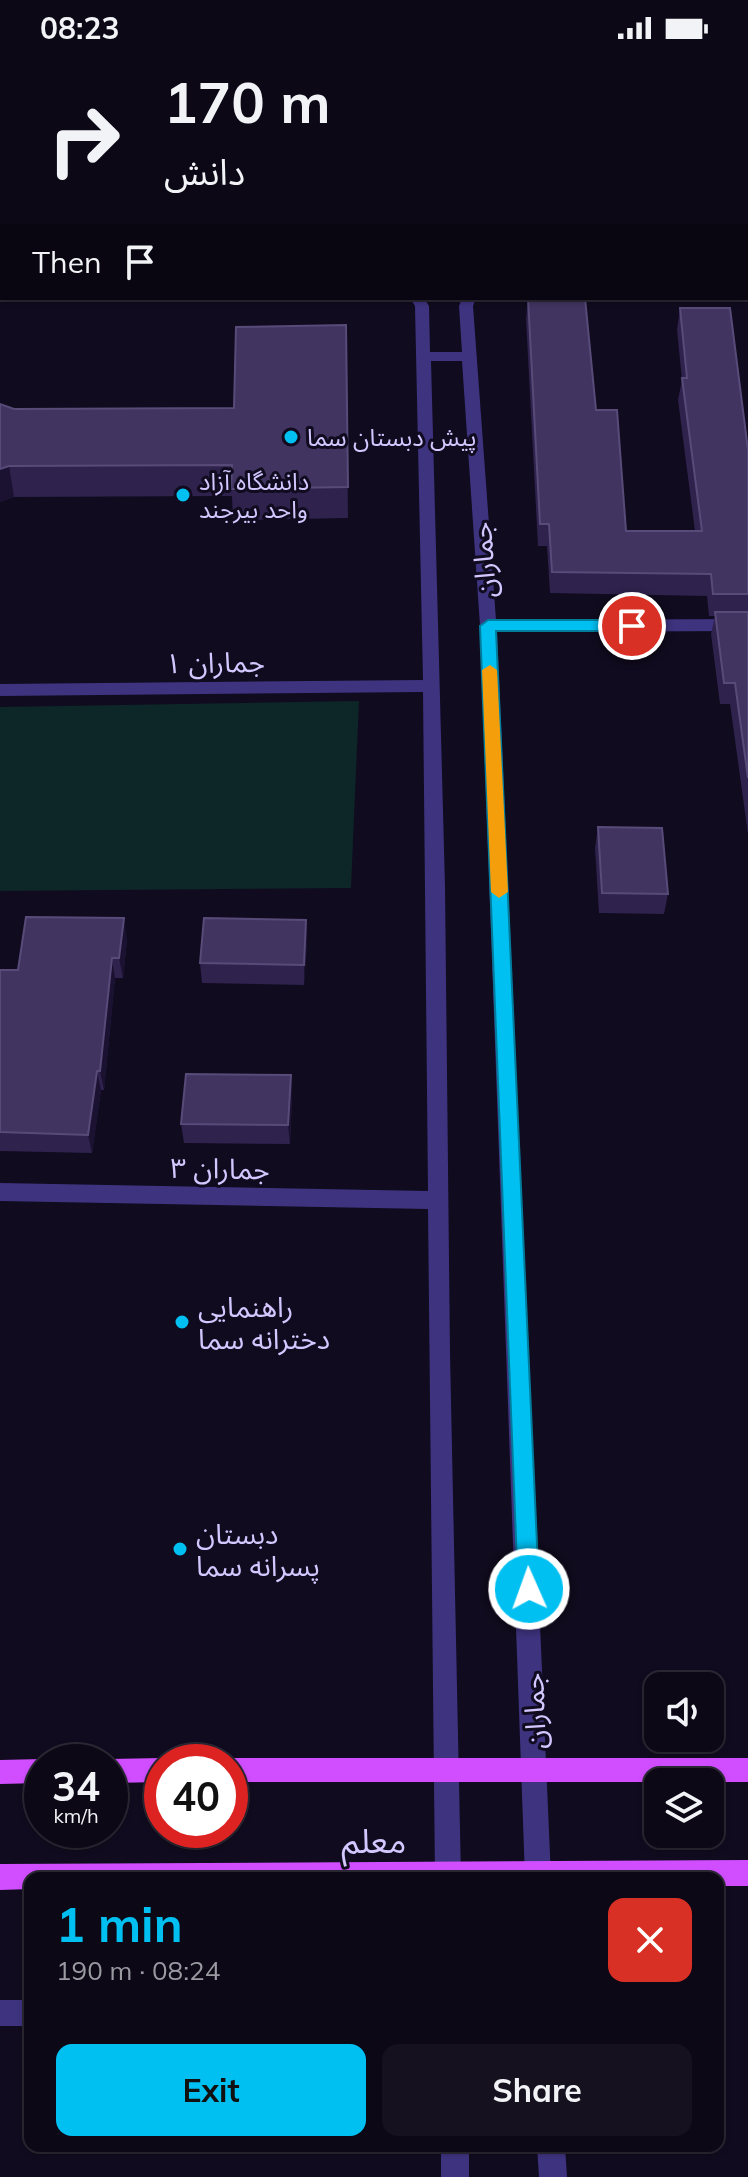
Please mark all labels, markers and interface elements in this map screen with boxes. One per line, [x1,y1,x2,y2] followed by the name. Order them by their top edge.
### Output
[40,9,119,47] text: 08:23
[164,67,331,137] text: 170 m
[32,88,136,192] icon: right
[164,149,245,194] text: دانش
[118,240,162,284] icon: arrive
[32,243,102,281] text: Then
[307,422,476,453] place label: پیش دبستان سما
[282,428,300,446] marker: پیش دبستان سما
[199,466,309,524] place label: دانشگاه آزاد واحد بیرجند
[174,486,192,504] marker: دانشگاه آزاد واحد بیرجند
[463,521,503,599] street label: جماران
[598,592,666,660] pin
[610,604,654,648] icon: arrive
[165,644,265,680] street label: جماران ۱
[170,1150,270,1186] street label: جماران ۳
[198,1289,330,1356] place label: راهنمایی دخترانه سما
[173,1313,191,1331] marker: راهنمایی دخترانه سما
[196,1516,320,1584] place label: دبستان پسرانه سما
[171,1540,189,1558] marker: دبستان پسرانه سما
[487,1547,571,1631] position arrow
[515,1672,553,1750] street label: جماران
[644,1672,724,1848] map controls
[644,1672,724,1752] button: sound
[144,1744,248,1848] speed limit sign: 40
[52,1761,100,1811] text: 34
[644,1768,724,1848] button: layers
[53,1803,99,1828] text: km/h
[342,1819,406,1867] street label: معلم
[56,1894,183,1954] text: 1 min
[608,1898,692,1982] button: close
[56,1954,220,1987] text: 190 m · 08:24
[56,2044,366,2136] button: Exit
[382,2044,692,2136] button: Share

